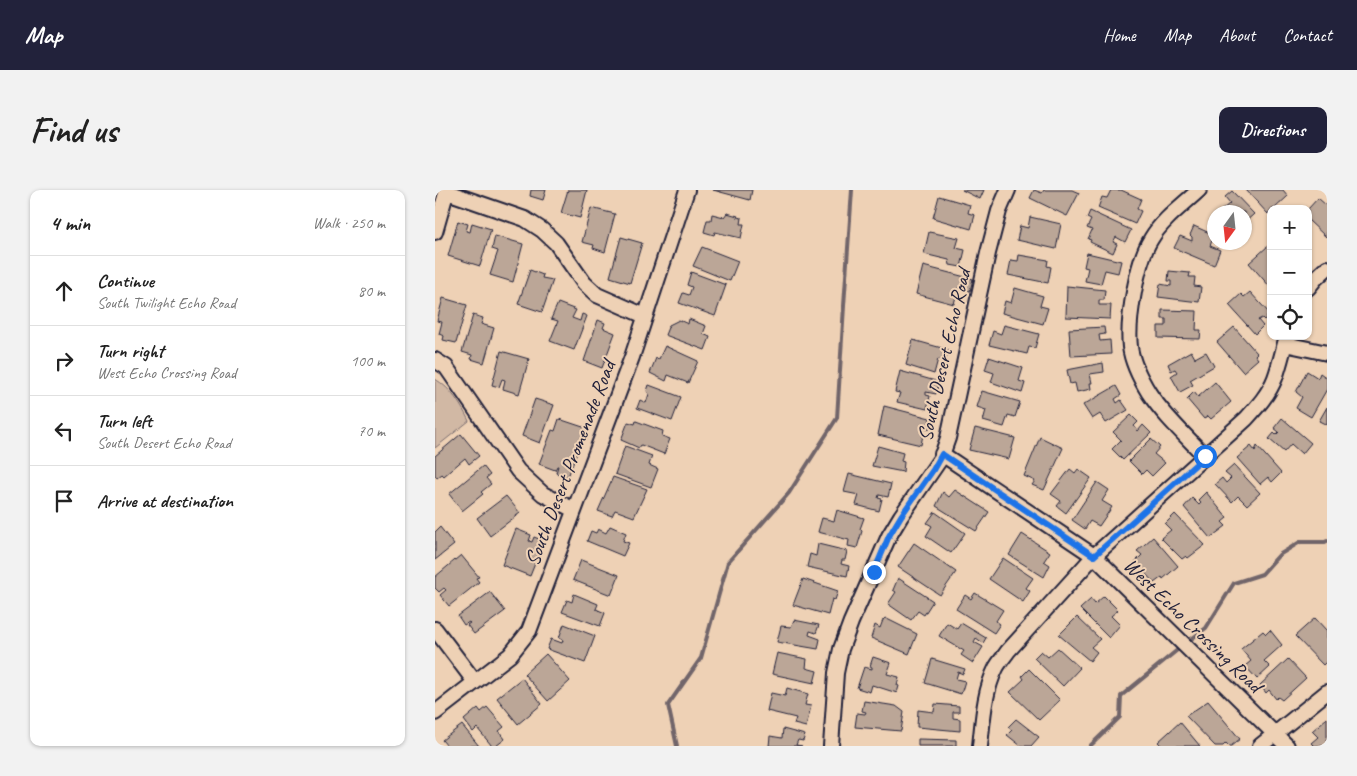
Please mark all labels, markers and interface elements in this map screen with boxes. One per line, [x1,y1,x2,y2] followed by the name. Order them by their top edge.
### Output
[25,20,62,50] text: Map
[1103,24,1136,46] text: Home
[1164,24,1191,46] text: Map
[1219,24,1255,46] text: About
[1283,24,1332,46] text: Contact
[1219,107,1327,153] button: Directions
[30,108,117,153] text: Find us
[1207,205,1252,250] north arrow
[1267,205,1312,340] map controls
[1267,205,1312,250] button: +
[50,210,90,236] text: 4 min
[313,213,385,233] text: Walk · 250 m
[1267,250,1312,295] button: −
[912,263,977,444] street label: South Desert Echo Road
[97,269,154,293] text: Continue
[50,277,78,305] icon: ahead
[358,281,385,301] text: 80 m
[97,293,236,313] text: South Twilight Echo Road
[1267,295,1312,340] button: locate
[97,339,164,363] text: Turn right
[50,347,78,375] icon: right
[351,351,385,371] text: 100 m
[519,353,622,569] street label: South Desert Promenade Road
[97,363,236,383] text: West Echo Crossing Road
[97,409,152,433] text: Turn left
[50,417,78,445] icon: left
[358,421,385,441] text: 70 m
[97,433,231,453] text: South Desert Echo Road
[1194,445,1217,468] route start
[50,487,78,515] icon: arrive
[97,489,233,513] text: Arrive at destination
[1118,552,1270,700] street label: West Echo Crossing Road
[863,561,886,584] route end

